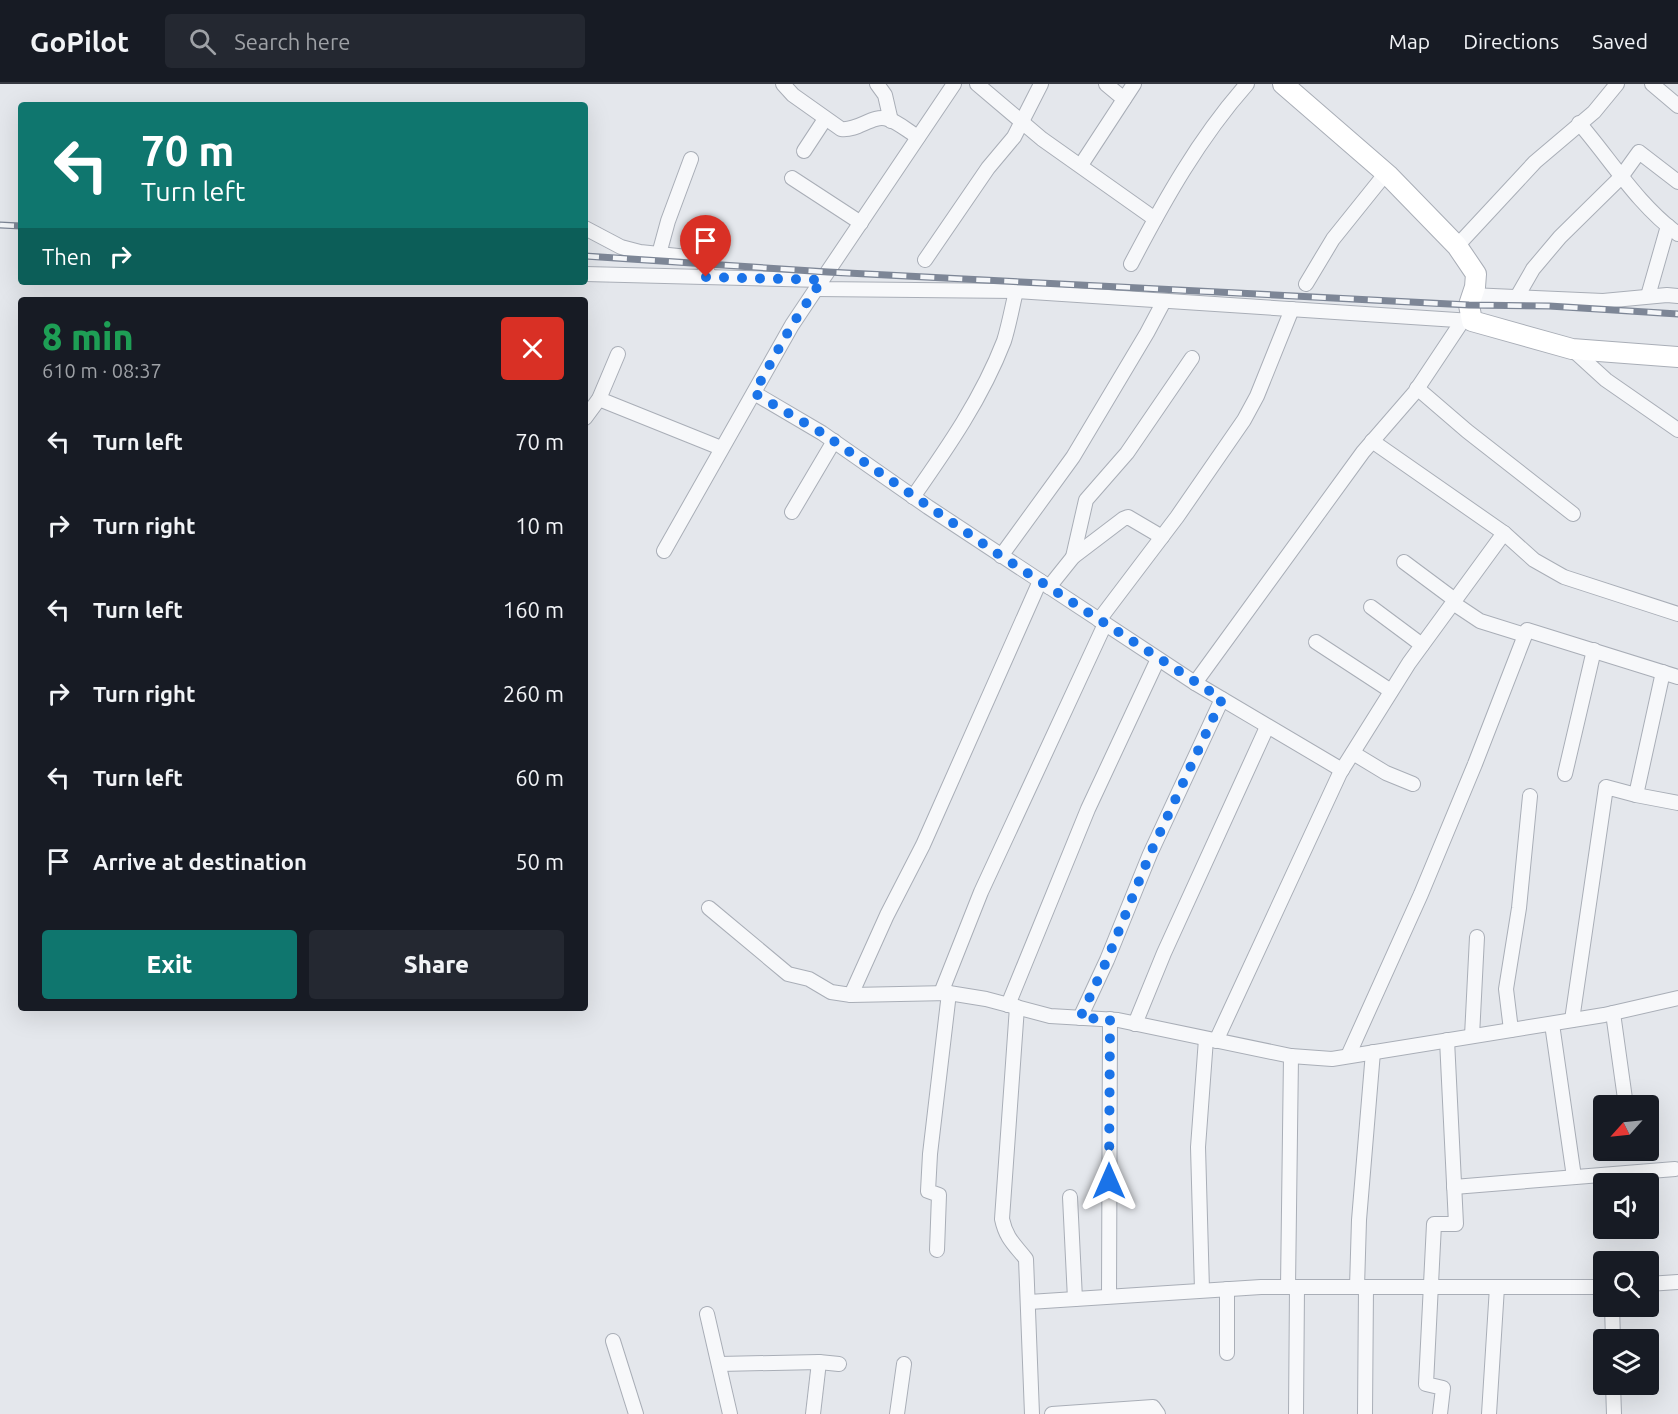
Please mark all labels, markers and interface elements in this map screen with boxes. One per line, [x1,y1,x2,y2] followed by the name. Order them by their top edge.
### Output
[165,14,585,68] search box
[186,25,219,58] icon: search
[30,26,129,57] text: GoPilot
[234,29,350,54] text: Search here
[1389,29,1430,53] text: Map
[1463,29,1559,53] text: Directions
[1592,29,1648,53] text: Saved
[42,126,120,204] icon: left
[141,127,235,174] text: 70 m
[141,176,245,206] text: Turn left
[680,215,731,277] pin
[689,224,722,257] icon: arrive
[104,240,137,273] icon: right
[42,244,92,269] text: Then
[42,316,134,357] text: 8 min
[501,317,564,380] button: close
[42,359,162,382] text: 610 m · 08:37
[42,425,75,458] icon: left
[93,429,183,454] text: Turn left
[515,429,564,454] text: 70 m
[42,509,75,542] icon: right
[93,513,195,538] text: Turn right
[515,513,564,538] text: 10 m
[42,593,75,626] icon: left
[93,597,183,622] text: Turn left
[503,597,564,622] text: 160 m
[42,677,75,710] icon: right
[93,681,195,706] text: Turn right
[503,681,564,706] text: 260 m
[42,761,75,794] icon: left
[93,765,183,790] text: Turn left
[515,765,564,790] text: 60 m
[42,845,75,878] icon: arrive
[93,849,307,874] text: Arrive at destination
[515,849,564,874] text: 50 m
[42,930,297,999] button: Exit
[309,930,564,999] button: Share
[1593,1095,1659,1161] north arrow
[1593,1095,1659,1395] map controls
[1077,1149,1141,1213] position arrow
[1593,1173,1659,1239] button: sound
[1593,1251,1659,1317] button: search
[1593,1329,1659,1395] button: layers

